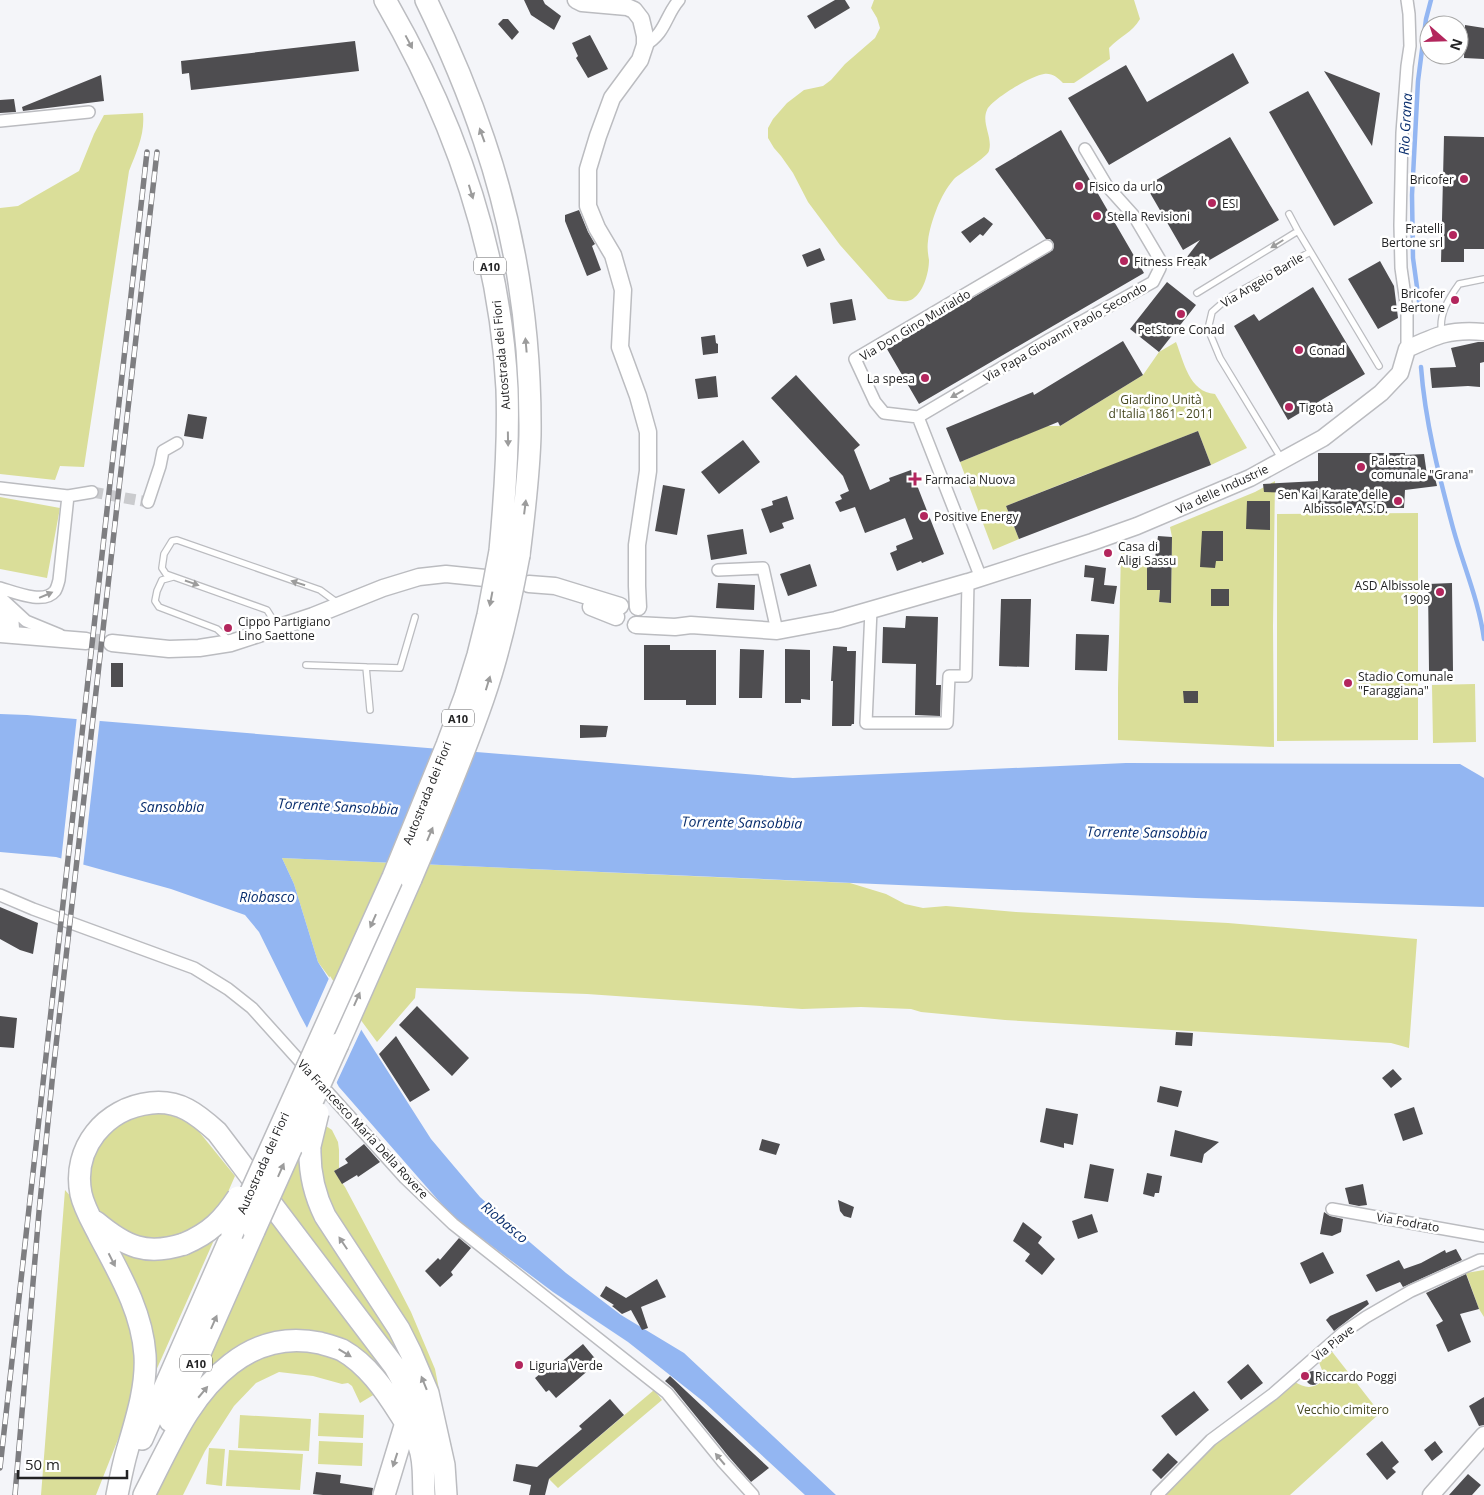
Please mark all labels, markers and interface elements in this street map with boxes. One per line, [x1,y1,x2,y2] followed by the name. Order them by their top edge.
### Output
[1419,15,1469,65] north arrow
[405,35,413,50] one-way arrow
[1446,36,1468,53] text: N
[1394,92,1416,155] water label: Rio Grana
[478,127,486,142] one-way arrow
[1410,171,1454,188] place label: Bricofer
[1458,173,1470,185] marker: Bricofer
[1089,178,1163,195] place label: Fisico da urlo
[1073,180,1085,192] marker: Fisico da urlo
[467,185,475,200] one-way arrow
[1222,195,1239,212] place label: ESI
[1206,197,1218,209] marker: ESI
[1107,208,1190,225] place label: Stella Revisioni
[1091,210,1103,222] marker: Stella Revisioni
[1381,220,1443,251] place label: Fratelli Bertone srl
[1447,229,1459,241] marker: Fratelli Bertone srl
[1270,240,1283,249] one-way arrow
[1217,248,1307,311] street label: Via Angelo Barile
[1134,253,1208,270] place label: Fitness Freak
[1118,255,1130,267] marker: Fitness Freak
[474,258,506,274] road number: A10
[980,278,1150,386] street label: Via Papa Giovanni Paolo Secondo
[857,285,973,365] street label: Via Don Gino Murialdo
[1393,285,1445,316] place label: Bricofer - Bertone
[1449,294,1461,306] marker: Bricofer - Bertone
[488,300,514,410] street label: Autostrada dei Fiori
[1175,308,1187,320] marker: PetStore Conad
[1137,321,1225,338] place label: PetStore Conad
[522,337,530,353] one-way arrow
[1309,342,1345,359] place label: Conad
[1293,344,1305,356] marker: Conad
[867,370,915,387] place label: La spesa
[919,372,931,384] marker: La spesa
[951,389,964,398] one-way arrow
[1108,391,1214,422] park label: Giardino Unità d'Italia 1861 - 2011
[1299,399,1333,416] place label: Tigotà
[1283,401,1295,413] marker: Tigotà
[504,431,512,447] one-way arrow
[1371,452,1473,483] place label: Palestra comunale "Grana"
[1173,460,1271,518] street label: Via delle Industrie
[1355,461,1367,473] marker: Palestra comunale "Grana"
[925,471,1015,488] place label: Farmacia Nuova
[909,473,921,485] marker: Farmacia Nuova
[1277,486,1388,517] place label: Sen Kai Karate delle Albissole A.S.D.
[1392,495,1404,507] marker: Sen Kai Karate delle Albissole A.S.D.
[521,499,529,515] one-way arrow
[934,508,1020,525] place label: Positive Energy
[918,510,930,522] marker: Positive Energy
[1118,538,1176,569] place label: Casa di Aligi Sassu
[1102,547,1114,559] marker: Casa di Aligi Sassu
[1355,577,1430,608] place label: ASD Albissole 1909
[291,578,306,586] one-way arrow
[185,579,200,587] one-way arrow
[1434,586,1446,598] marker: ASD Albissole 1909
[39,591,54,599] one-way arrow
[487,592,495,608] one-way arrow
[238,613,331,644] place label: Cippo Partigiano Lino Saettone
[222,622,234,634] marker: Cippo Partigiano Lino Saettone
[1358,668,1454,699] place label: Stadio Comunale "Faraggiana"
[485,675,493,690] one-way arrow
[1342,677,1354,689] marker: Stadio Comunale "Faraggiana"
[442,710,474,726] road number: A10
[399,739,455,847] street label: Autostrada dei Fiori
[277,793,399,819] water label: Torrente Sansobbia
[140,797,204,816] water label: Sansobbia
[681,811,803,833] water label: Torrente Sansobbia
[1086,821,1208,843] water label: Torrente Sansobbia
[426,826,434,841] one-way arrow
[239,887,295,906] water label: Riobasco
[368,914,376,928] one-way arrow
[354,992,362,1006] one-way arrow
[294,1056,432,1203] street label: Via Francesco Maria Della Rovere
[233,1109,293,1217] street label: Autostrada dei Fiori
[277,1163,285,1177] one-way arrow
[478,1197,533,1247] water label: Riobasco
[1375,1208,1441,1236] street label: Via Fodrato
[338,1236,348,1249] one-way arrow
[108,1253,116,1268] one-way arrow
[210,1315,218,1329] one-way arrow
[1308,1321,1358,1365] street label: Via Piave
[339,1349,352,1358] one-way arrow
[180,1355,212,1372] road number: A10
[529,1357,603,1374] place label: Liguria Verde
[513,1359,525,1371] marker: Liguria Verde
[1315,1368,1397,1385] place label: Riccardo Poggi
[1299,1370,1311,1382] marker: Riccardo Poggi
[419,1376,427,1390] one-way arrow
[197,1386,208,1399] one-way arrow
[1297,1401,1389,1418] park label: Vecchio cimitero
[18,1448,126,1480] scale bar
[391,1453,398,1468] one-way arrow
[715,1453,726,1466] one-way arrow
[25,1454,60,1474] text: 50 m

